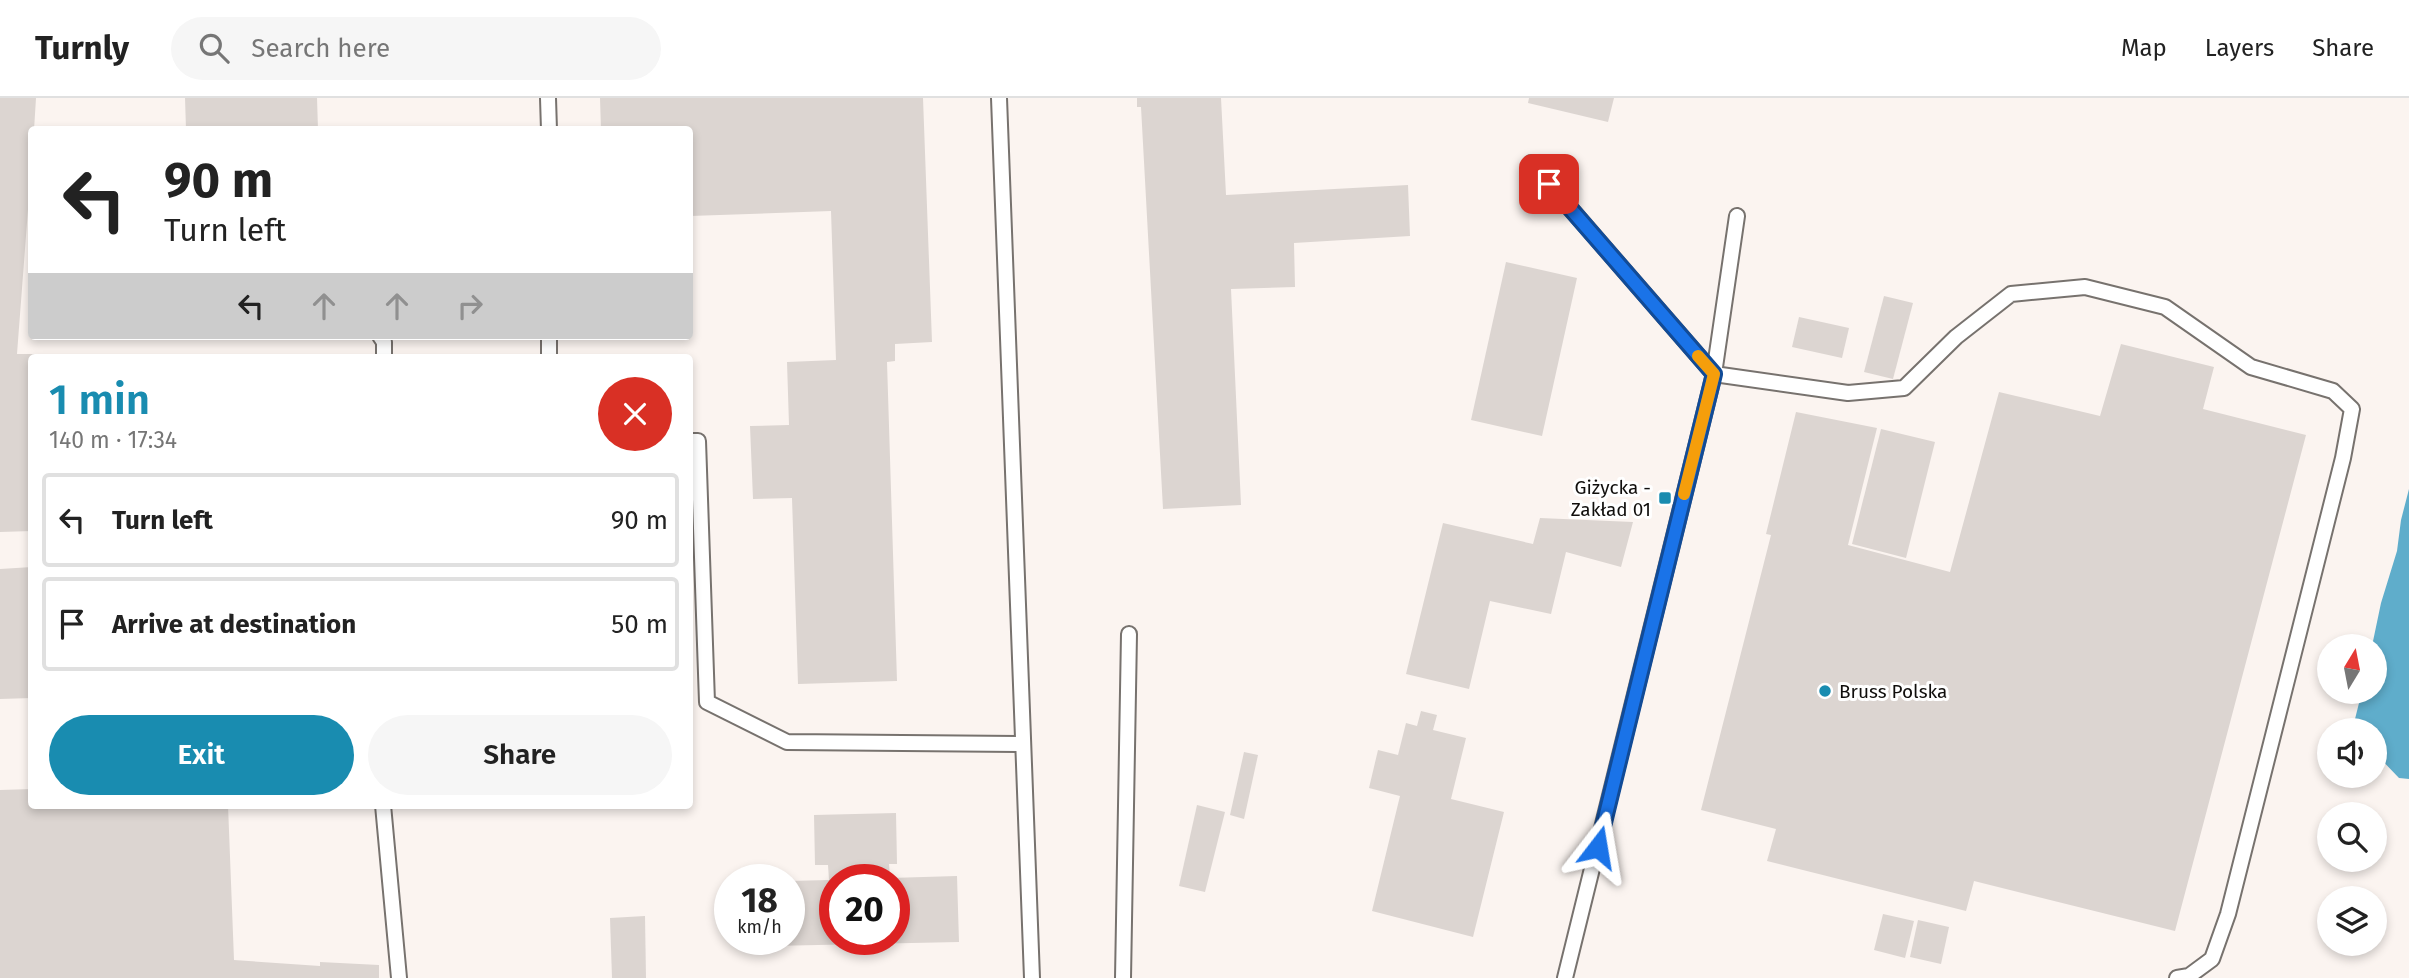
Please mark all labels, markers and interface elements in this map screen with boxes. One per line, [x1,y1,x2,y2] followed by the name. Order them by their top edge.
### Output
[171,17,661,80] search box
[35,28,129,68] text: Turnly
[195,29,233,67] icon: search
[251,33,390,64] text: Search here
[2121,34,2167,62] text: Map
[2205,34,2274,62] text: Layers
[2312,34,2374,62] text: Share
[164,151,273,210] text: 90 m
[49,154,140,245] icon: left
[1519,154,1579,214] pin
[1530,165,1568,203] icon: arrive
[164,211,286,249] text: Turn left
[232,287,270,325] icon: left
[305,287,343,325] icon: ahead
[378,287,416,325] icon: ahead
[451,287,489,325] icon: right
[49,375,150,425] text: 1 min
[598,377,672,451] button: close
[49,426,177,454] text: 140 m · 17:34
[1571,476,1651,521] place label: Giżycka - Zakład 01
[1657,490,1673,506] marker: Giżycka - Zakład 01
[53,501,91,539] icon: left
[112,505,213,536] text: Turn left
[611,505,668,536] text: 90 m
[53,605,91,643] icon: arrive
[112,609,356,640] text: Arrive at destination
[611,609,668,640] text: 50 m
[2317,634,2387,704] north arrow
[2317,634,2387,956] map controls
[1839,680,1947,703] place label: Bruss Polska
[1817,683,1833,699] marker: Bruss Polska
[49,715,354,795] button: Exit
[368,715,672,795] button: Share
[2317,718,2387,788] button: sound
[2317,802,2387,872] button: search
[1561,810,1635,884] position arrow
[819,864,910,955] speed limit sign: 20
[741,879,778,921] text: 18
[2317,886,2387,956] button: layers
[737,916,782,938] text: km/h

